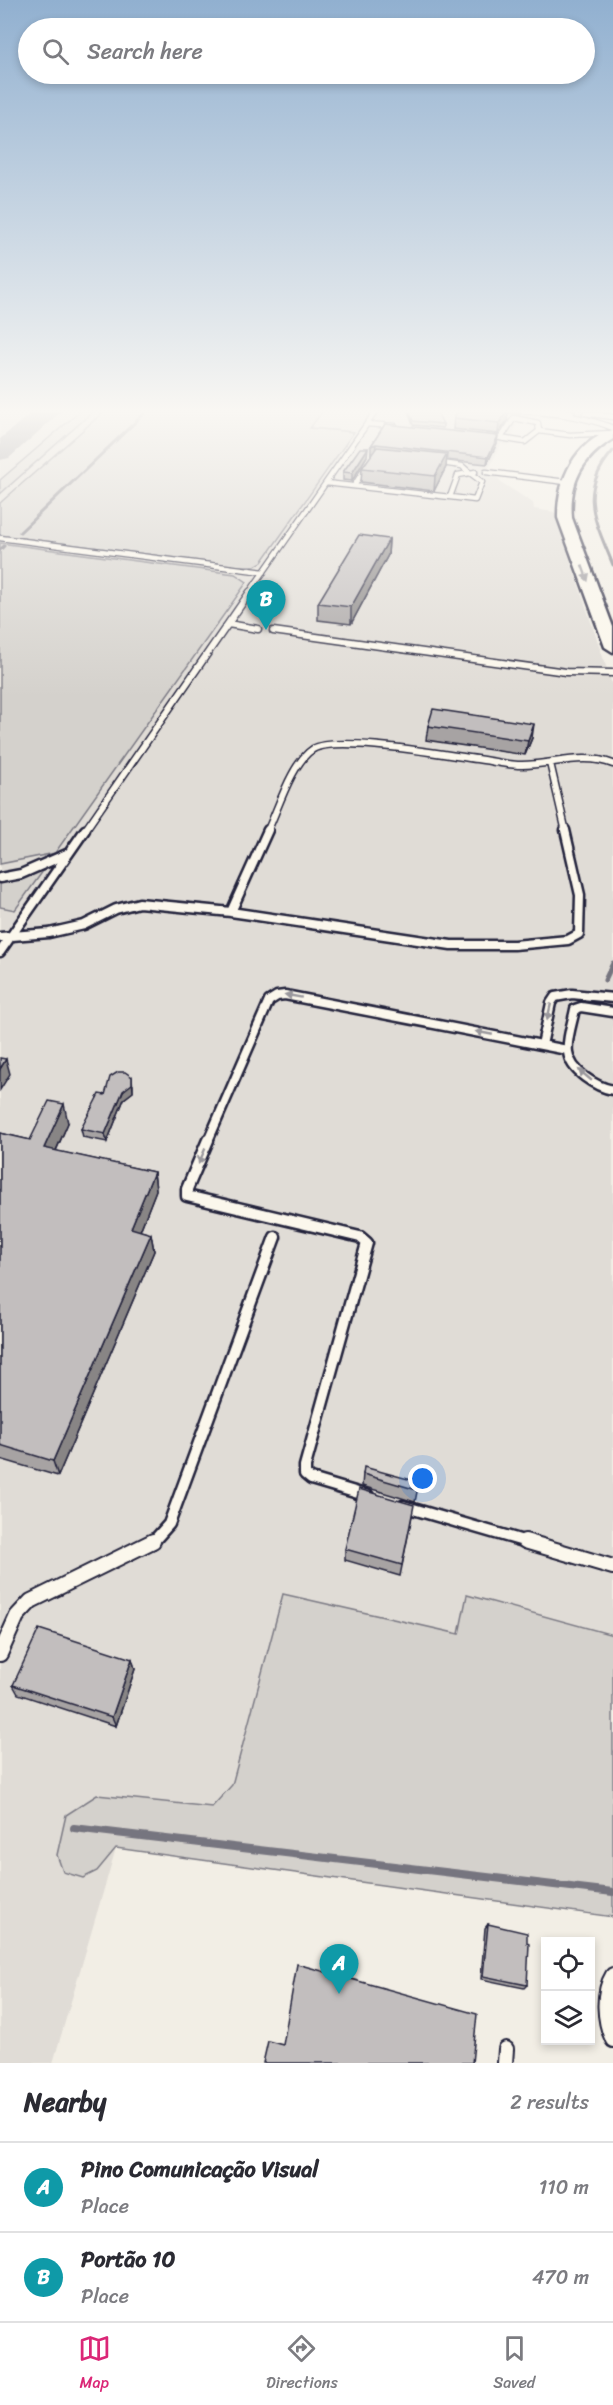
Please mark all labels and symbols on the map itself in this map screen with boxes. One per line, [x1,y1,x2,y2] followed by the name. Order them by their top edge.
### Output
[581,564,591,582] one-way arrow
[246,580,286,630] pin: B
[283,992,302,1001] one-way arrow
[544,1003,553,1022] one-way arrow
[475,1028,494,1037] one-way arrow
[577,1069,593,1082] one-way arrow
[196,1147,206,1165] one-way arrow
[408,1464,437,1493] your location
[320,1944,358,1994] pin: A

